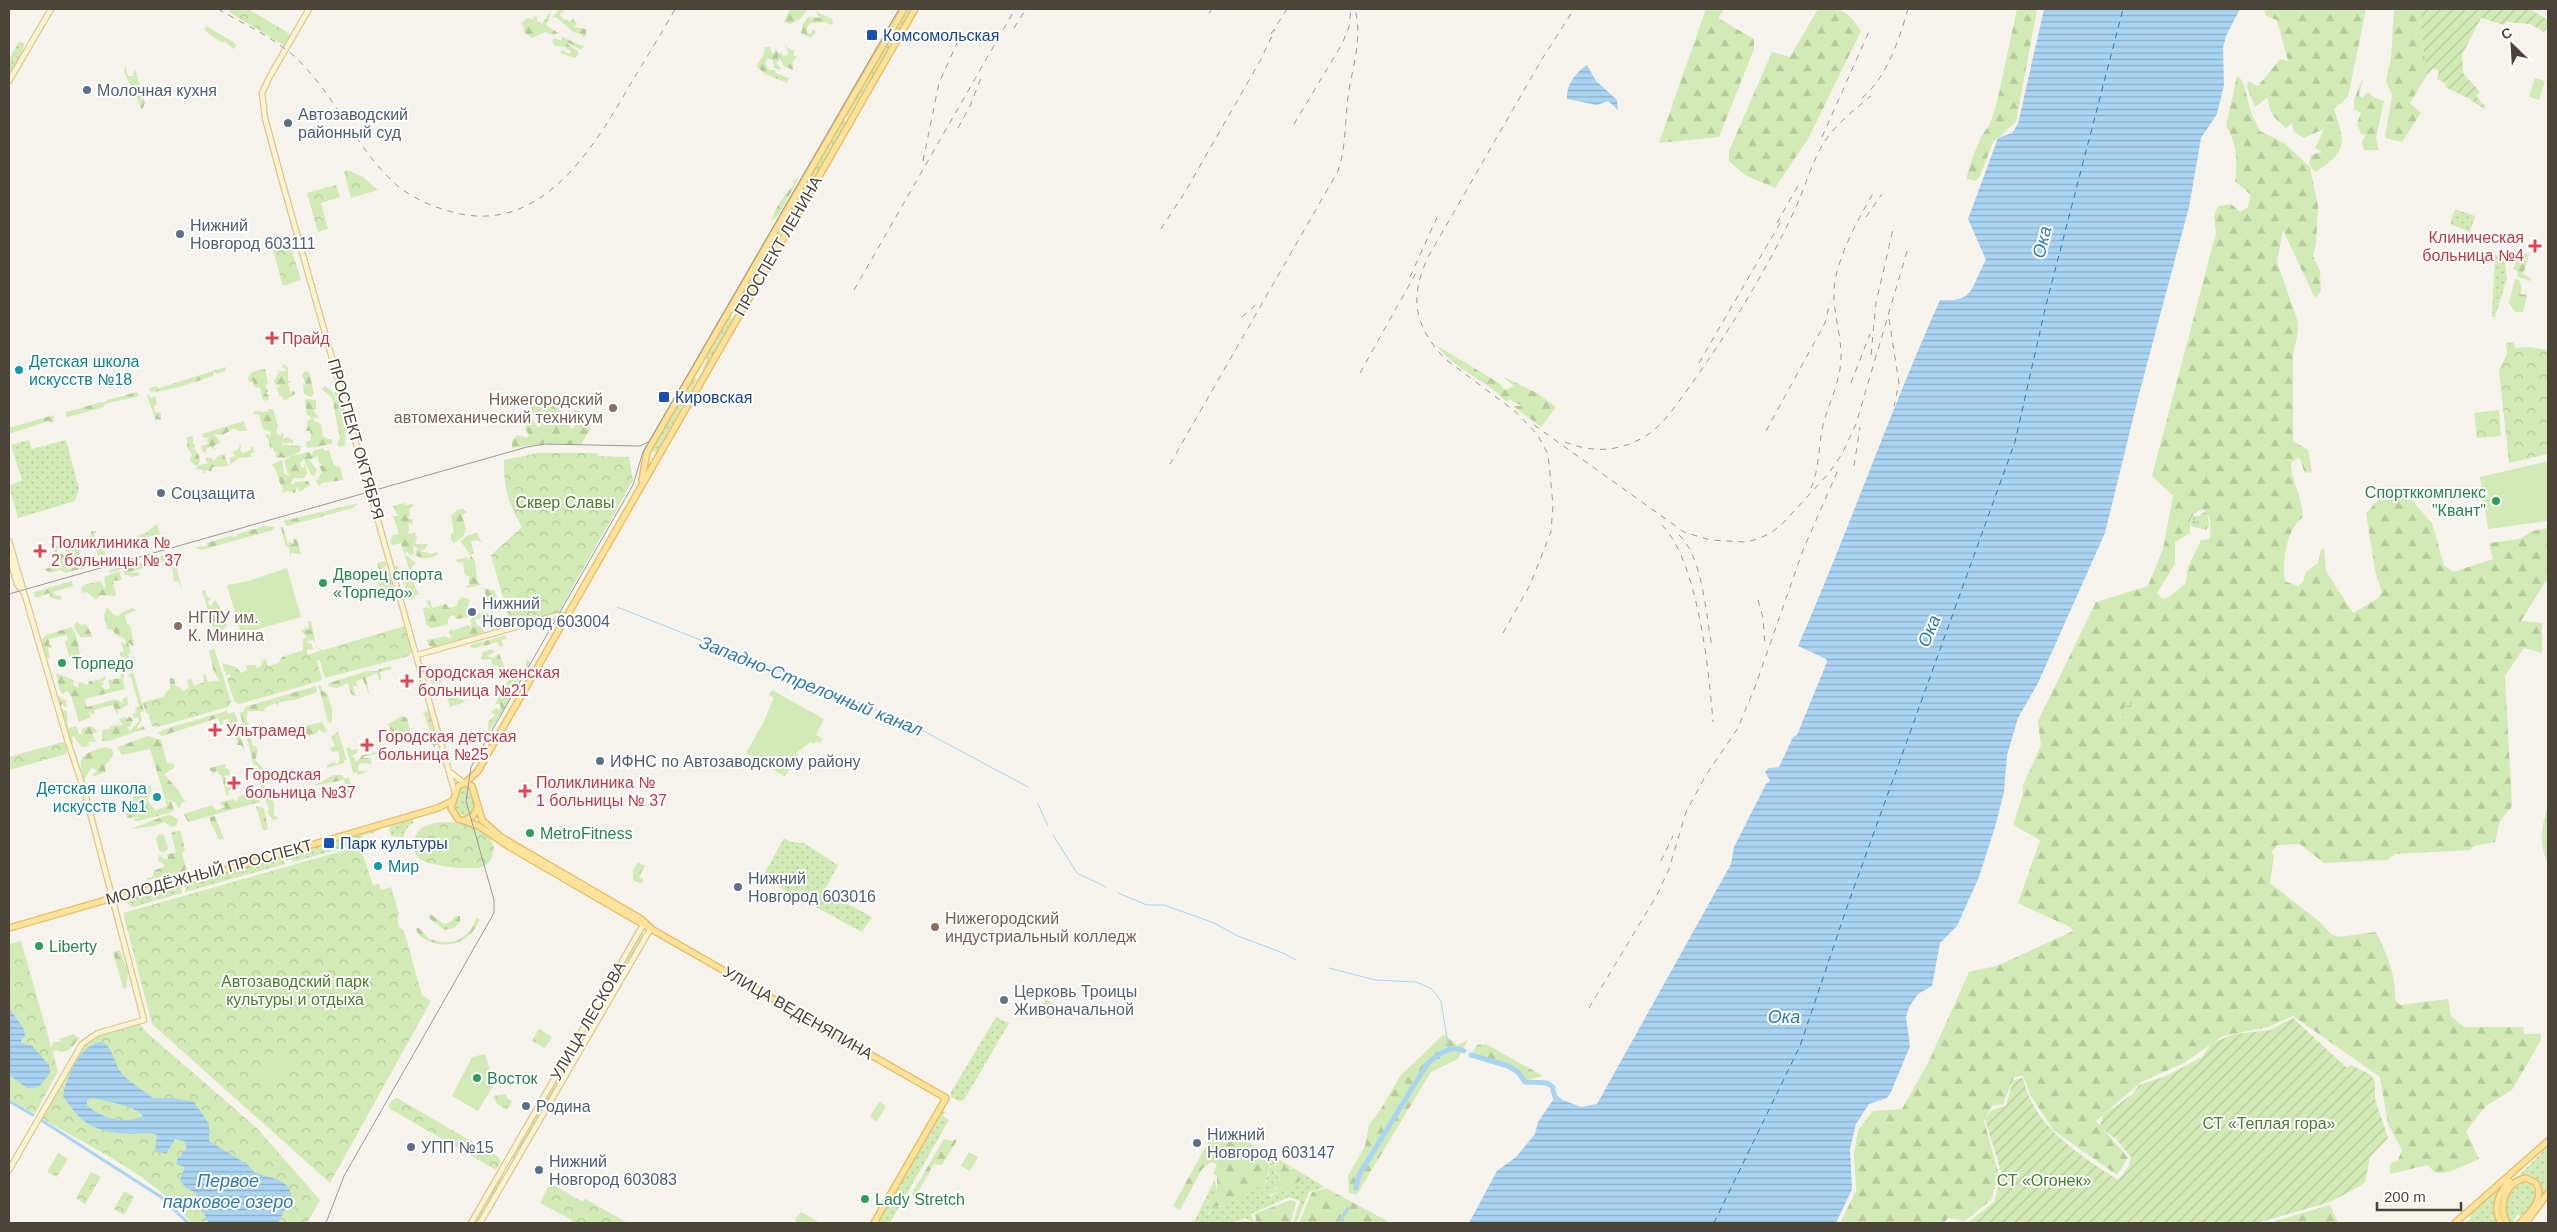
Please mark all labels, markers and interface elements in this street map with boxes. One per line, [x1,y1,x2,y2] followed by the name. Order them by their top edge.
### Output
[2487,20,2537,70] north arrow
[2499,24,2514,43] text: С
[883,27,999,44] place label: Комсомольская
[865,28,879,42] marker: Комсомольская
[97,82,217,99] place label: Молочная кухня
[81,84,93,96] marker: Молочная кухня
[298,106,408,141] place label: Автозаводский районный суд
[282,117,294,129] marker: Автозаводский районный суд
[731,173,825,319] street label: ПРОСПЕКТ ЛЕНИНА
[190,217,316,252] place label: Нижний Новгород 603111
[2028,224,2056,260] water label: Ока
[174,228,186,240] marker: Нижний Новгород 603111
[2422,229,2524,264] place label: Клиническая больница №4
[2528,239,2542,253] marker: Клиническая больница №4
[282,330,330,347] place label: Прайд
[266,332,278,344] marker: Прайд
[29,353,140,388] place label: Детская школа искусств №18
[325,357,387,521] street label: ПРОСПЕКТ ОКТЯБРЯ
[13,364,25,376] marker: Детская школа искусств №18
[675,389,752,406] place label: Кировская
[657,390,671,404] marker: Кировская
[394,391,603,426] place label: Нижегородский автомеханический техникум
[607,402,619,414] marker: Нижегородский автомеханический техникум
[2365,484,2486,519] place label: Спортккомплекс "Квант"
[171,485,255,502] place label: Соцзащита
[155,487,167,499] marker: Соцзащита
[516,494,614,511] park label: Сквер Славы
[2490,495,2502,507] marker: Спортккомплекс "Квант"
[51,534,182,569] place label: Поликлиника № 2 больницы № 37
[33,544,47,558] marker: Поликлиника № 2 больницы № 37
[333,566,443,601] place label: Дворец спорта «Торпедо»
[317,577,329,589] marker: Дворец спорта «Торпедо»
[482,595,610,630] place label: Нижний Новгород 603004
[466,606,478,618] marker: Нижний Новгород 603004
[188,609,264,644] place label: НГПУ им. К. Минина
[1914,612,1944,650] water label: Ока
[172,620,184,632] marker: НГПУ им. К. Минина
[696,632,926,740] water label: Западно-Стрелочный канал
[72,655,134,672] place label: Торпедо
[56,657,68,669] marker: Торпедо
[418,664,560,699] place label: Городская женская больница №21
[400,674,414,688] marker: Городская женская больница №21
[226,722,306,739] place label: Ультрамед
[208,723,222,737] marker: Ультрамед
[378,728,516,763] place label: Городская детская больница №25
[360,738,374,752] marker: Городская детская больница №25
[610,753,861,770] place label: ИФНС по Автозаводскому району
[594,755,606,767] marker: ИФНС по Автозаводскому району
[245,766,356,801] place label: Городская больница №37
[536,774,667,809] place label: Поликлиника № 1 больницы № 37
[227,776,241,790] marker: Городская больница №37
[36,780,147,815] place label: Детская школа искусств №1
[518,784,532,798] marker: Поликлиника № 1 больницы № 37
[151,791,163,803] marker: Детская школа искусств №1
[540,825,632,842] place label: MetroFitness
[524,827,536,839] marker: MetroFitness
[104,835,314,908] street label: МОЛОДЁЖНЫЙ ПРОСПЕКТ
[340,835,448,852] place label: Парк культуры
[322,836,336,850] marker: Парк культуры
[388,858,419,875] place label: Мир
[372,860,384,872] marker: Мир
[748,870,876,905] place label: Нижний Новгород 603016
[732,881,744,893] marker: Нижний Новгород 603016
[945,910,1137,945] place label: Нижегородский индустриальный колледж
[929,921,941,933] marker: Нижегородский индустриальный колледж
[49,938,97,955] place label: Liberty
[33,940,45,952] marker: Liberty
[547,959,629,1083] street label: УЛИЦА ЛЕСКОВА
[720,963,876,1063] street label: УЛИЦА ВЕДЕНЯПИНА
[221,973,370,1008] park label: Автозаводский парк культуры и отдыха
[1014,983,1137,1018] place label: Церковь Троицы Живоначальной
[998,994,1010,1006] marker: Церковь Троицы Живоначальной
[1768,1007,1800,1027] water label: Ока
[487,1070,539,1087] place label: Восток
[471,1072,483,1084] marker: Восток
[536,1098,591,1115] place label: Родина
[520,1100,532,1112] marker: Родина
[2203,1115,2336,1132] park label: СТ «Теплая гора»
[1207,1126,1335,1161] place label: Нижний Новгород 603147
[1191,1137,1203,1149] marker: Нижний Новгород 603147
[421,1139,494,1156] place label: УПП №15
[405,1141,417,1153] marker: УПП №15
[549,1153,677,1188] place label: Нижний Новгород 603083
[533,1164,545,1176] marker: Нижний Новгород 603083
[163,1171,293,1212] water label: Первое парковое озеро
[1997,1172,2091,1189] park label: СТ «Огонек»
[2377,1180,2461,1212] scale bar
[2384,1188,2426,1205] text: 200 m
[875,1191,965,1208] place label: Lady Stretch
[859,1193,871,1205] marker: Lady Stretch

